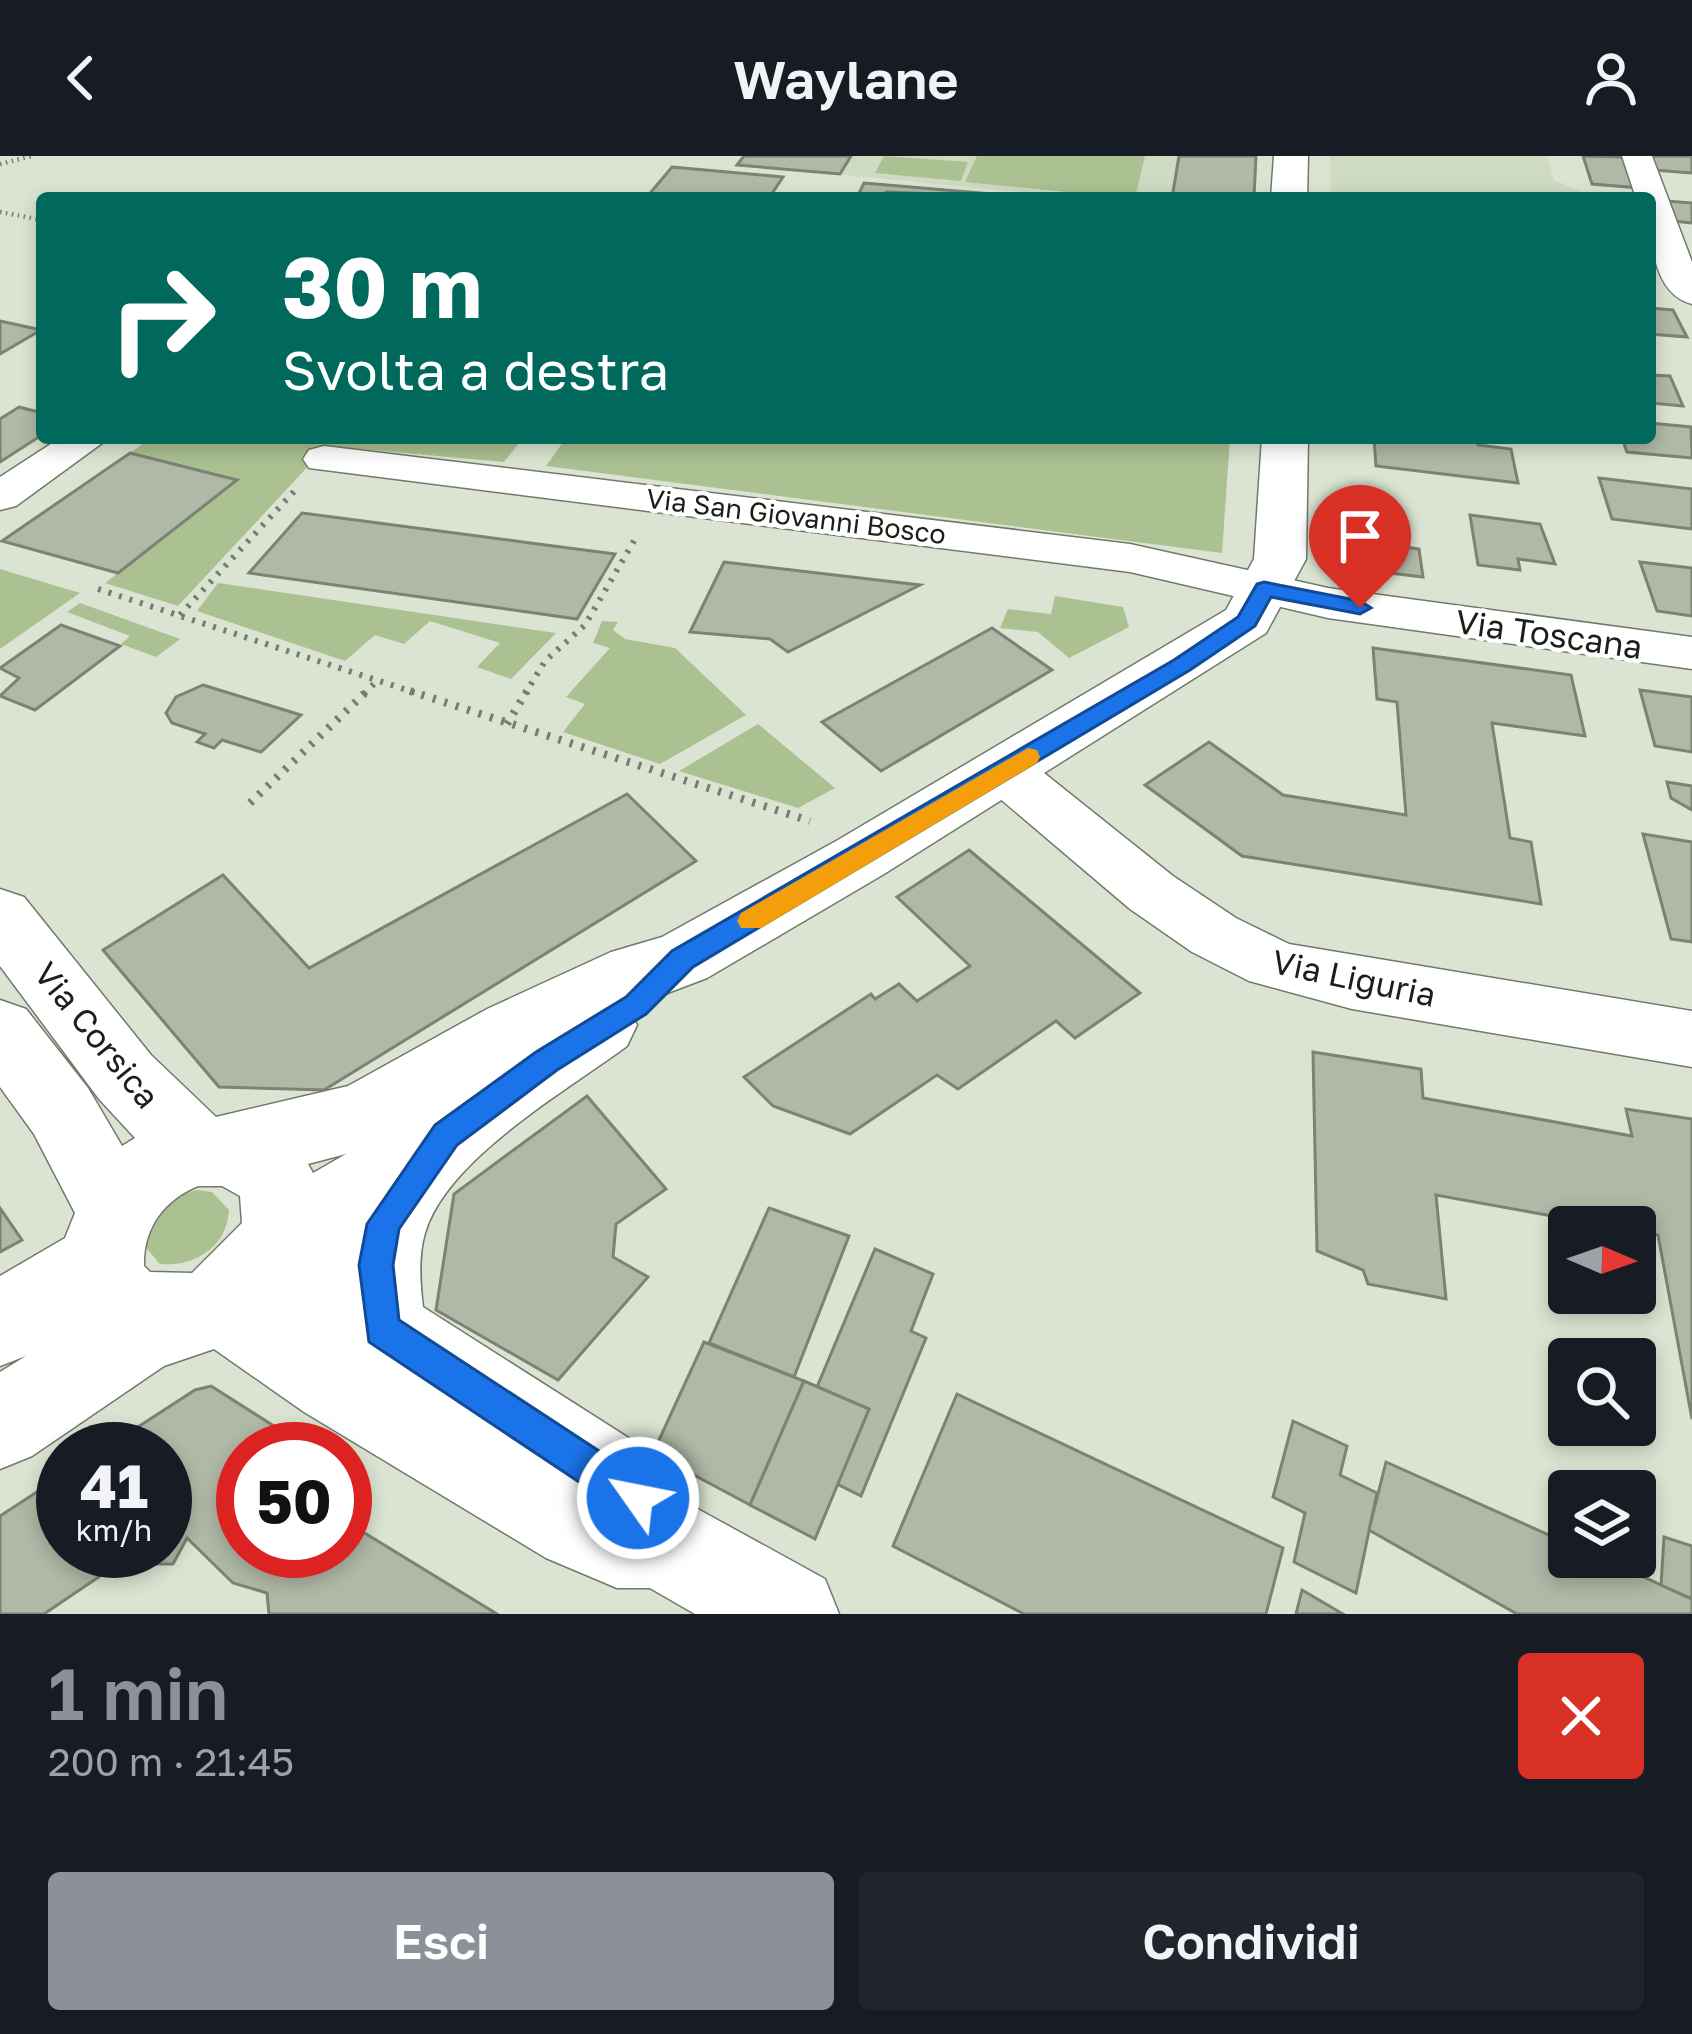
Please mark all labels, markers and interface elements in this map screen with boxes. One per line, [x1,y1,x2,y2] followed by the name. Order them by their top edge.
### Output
[48,45,114,111] icon: back
[1578,45,1644,111] icon: person
[733,46,959,111] text: Waylane
[282,236,482,336] text: 30 m
[84,240,240,396] icon: right
[282,337,669,402] text: Svolta a destra
[645,482,948,550] street label: Via San Giovanni Bosco
[1309,485,1411,608] pin
[1327,503,1393,569] icon: arrive
[1453,601,1645,666] street label: Via Toscana
[1269,941,1439,1014] street label: Via Liguria
[27,954,168,1115] street label: Via Corsica
[1548,1206,1656,1314] north arrow
[1548,1206,1656,1578] map controls
[1548,1338,1656,1446] button: search
[216,1422,372,1578] speed limit sign: 50
[575,1435,701,1561] position arrow
[80,1449,148,1521] text: 41
[1548,1470,1656,1578] button: layers
[76,1512,152,1548] text: km/h
[48,1649,228,1736] text: 1 min
[1518,1653,1644,1779] button: close
[48,1738,294,1785] text: 200 m · 21:45
[48,1872,834,2010] button: Esci
[858,1872,1644,2010] button: Condividi

